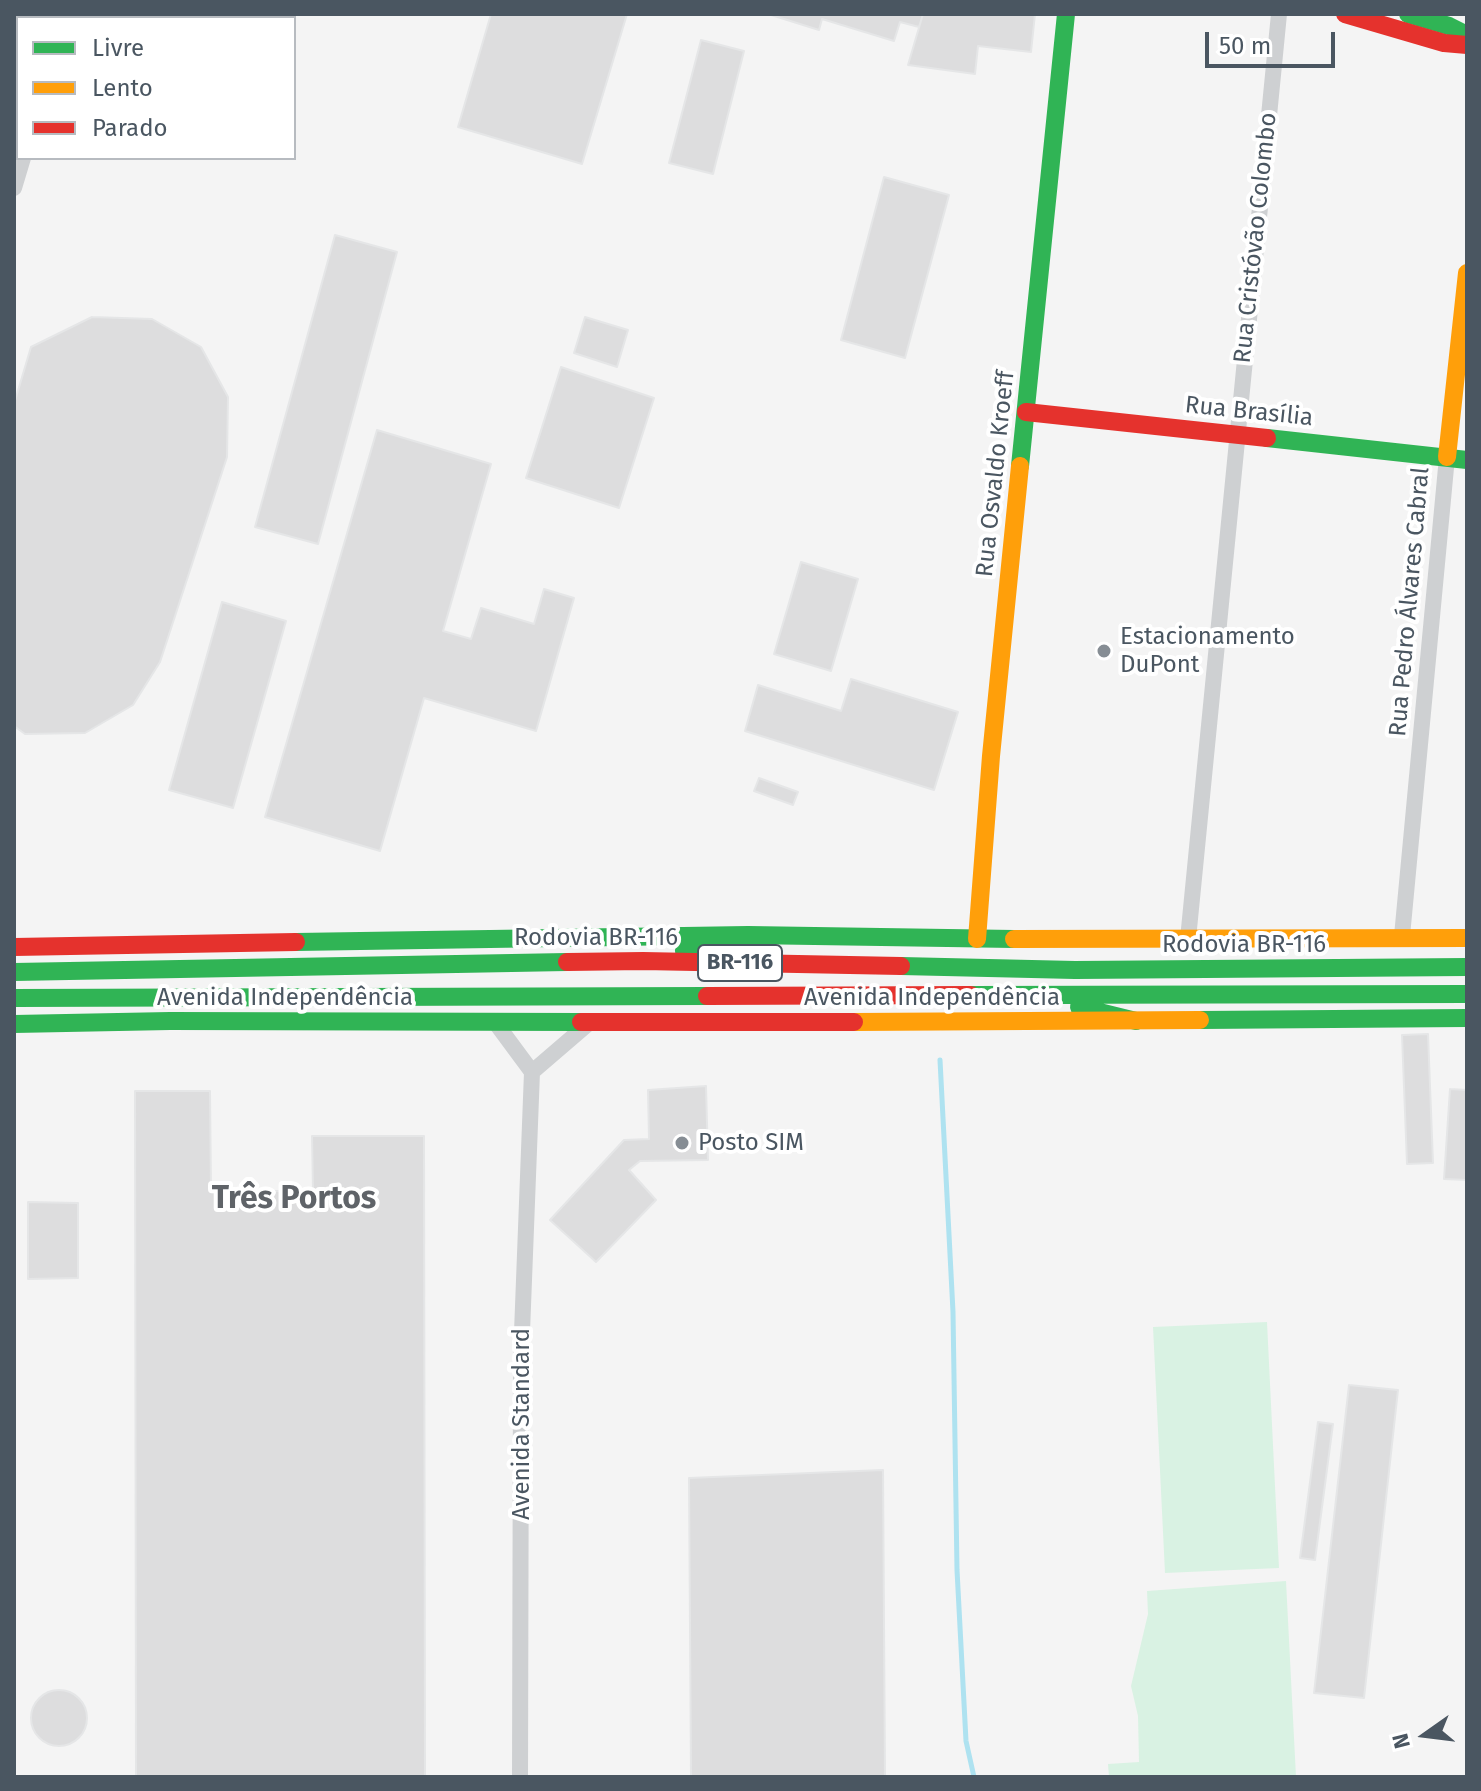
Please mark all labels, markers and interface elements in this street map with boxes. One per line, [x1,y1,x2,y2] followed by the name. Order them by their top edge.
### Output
[16,16,296,160] legend
[1209,16,1339,66] scale bar
[1219,32,1271,60] text: 50 m
[92,34,144,62] text: Livre
[92,74,153,102] text: Lento
[1229,111,1283,365] street label: Rua Cristóvão Colombo
[92,114,168,142] text: Parado
[971,370,1021,578] street label: Rua Osvaldo Kroeff
[1183,391,1315,433] street label: Rua Brasília
[1384,466,1436,738] street label: Rua Pedro Álvares Cabral
[1120,623,1295,679] place label: Estacionamento DuPont
[1095,642,1113,660] marker: Estacionamento DuPont
[514,924,678,952] street label: Rodovia BR-116
[1162,931,1326,959] street label: Rodovia BR-116
[698,945,782,981] road number: BR-116
[157,984,413,1012] street label: Avenida Independência
[804,984,1060,1012] street label: Avenida Independência
[698,1129,804,1157] place label: Posto SIM
[673,1134,691,1152] marker: Posto SIM
[212,1180,376,1218] district label: Três Portos
[508,1328,536,1520] street label: Avenida Standard
[1385,1695,1465,1775] north arrow
[1386,1731,1416,1751] text: N

